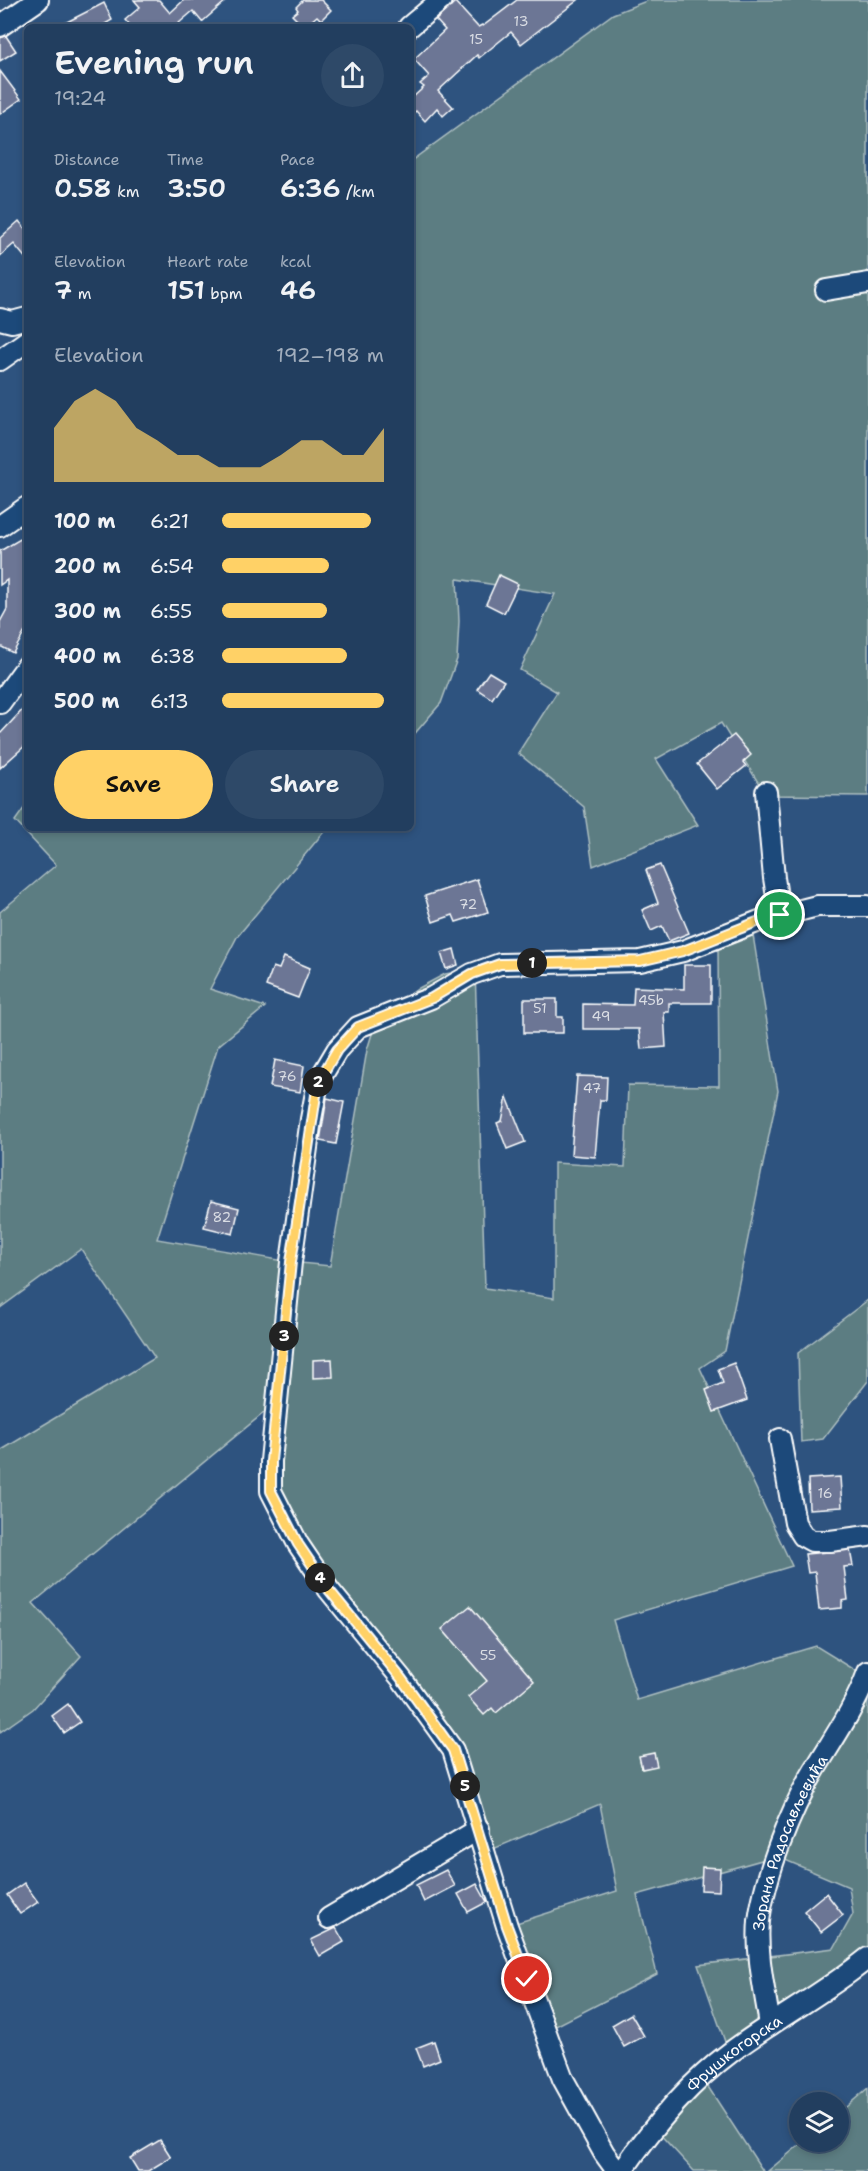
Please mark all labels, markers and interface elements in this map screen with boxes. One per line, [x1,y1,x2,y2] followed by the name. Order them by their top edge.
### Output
[514,12,528,30] house number: 13
[469,30,483,48] house number: 15
[54,40,254,85] text: Evening run
[321,44,384,107] button: share
[54,85,106,111] text: 19:24
[54,149,120,170] text: Distance
[167,149,204,170] text: Time
[280,149,315,170] text: Pace
[54,170,112,205] text: 0.58
[167,170,226,205] text: 3:50
[280,170,341,205] text: 6:36
[112,181,140,202] text: km
[341,181,375,202] text: /km
[54,251,126,272] text: Elevation
[167,251,249,272] text: Heart rate
[280,251,311,272] text: kcal
[54,272,72,307] text: 7
[167,272,205,307] text: 151
[280,272,316,307] text: 46
[72,283,91,304] text: m
[205,283,243,304] text: bpm
[54,342,144,368] text: Elevation
[276,342,384,368] text: 192–198 m
[54,508,116,534] text: 100 m
[150,508,189,534] text: 6:21
[54,553,121,579] text: 200 m
[150,553,194,579] text: 6:54
[54,598,121,624] text: 300 m
[150,598,192,624] text: 6:55
[54,643,121,669] text: 400 m
[150,643,195,669] text: 6:38
[54,688,120,714] text: 500 m
[150,688,189,714] text: 6:13
[54,750,213,819] button: Save
[225,750,384,819] button: Share
[754,889,805,940] pin
[459,895,477,913] house number: 72
[763,898,796,931] icon: arrive
[517,948,547,978] pin: 1
[528,952,536,973] text: 1
[638,991,664,1009] house number: 45b
[533,999,547,1017] house number: 51
[592,1007,611,1025] house number: 49
[277,1067,297,1085] house number: 76
[303,1067,333,1097] pin: 2
[312,1071,324,1092] text: 2
[583,1079,601,1097] house number: 47
[213,1208,231,1226] house number: 82
[269,1321,299,1351] pin: 3
[278,1325,290,1346] text: 3
[817,1484,833,1502] house number: 16
[305,1563,335,1593] pin: 4
[314,1567,326,1588] text: 4
[480,1646,496,1664] house number: 55
[748,1751,832,1931] street label: Зорана Радосављевића
[450,1771,480,1801] pin: 5
[460,1775,470,1796] text: 5
[501,1953,552,2004] pin
[510,1962,543,1995] icon: check
[682,2010,786,2097] street label: Фрушкогорска
[789,2092,849,2152] map controls
[789,2092,849,2152] button: layers

